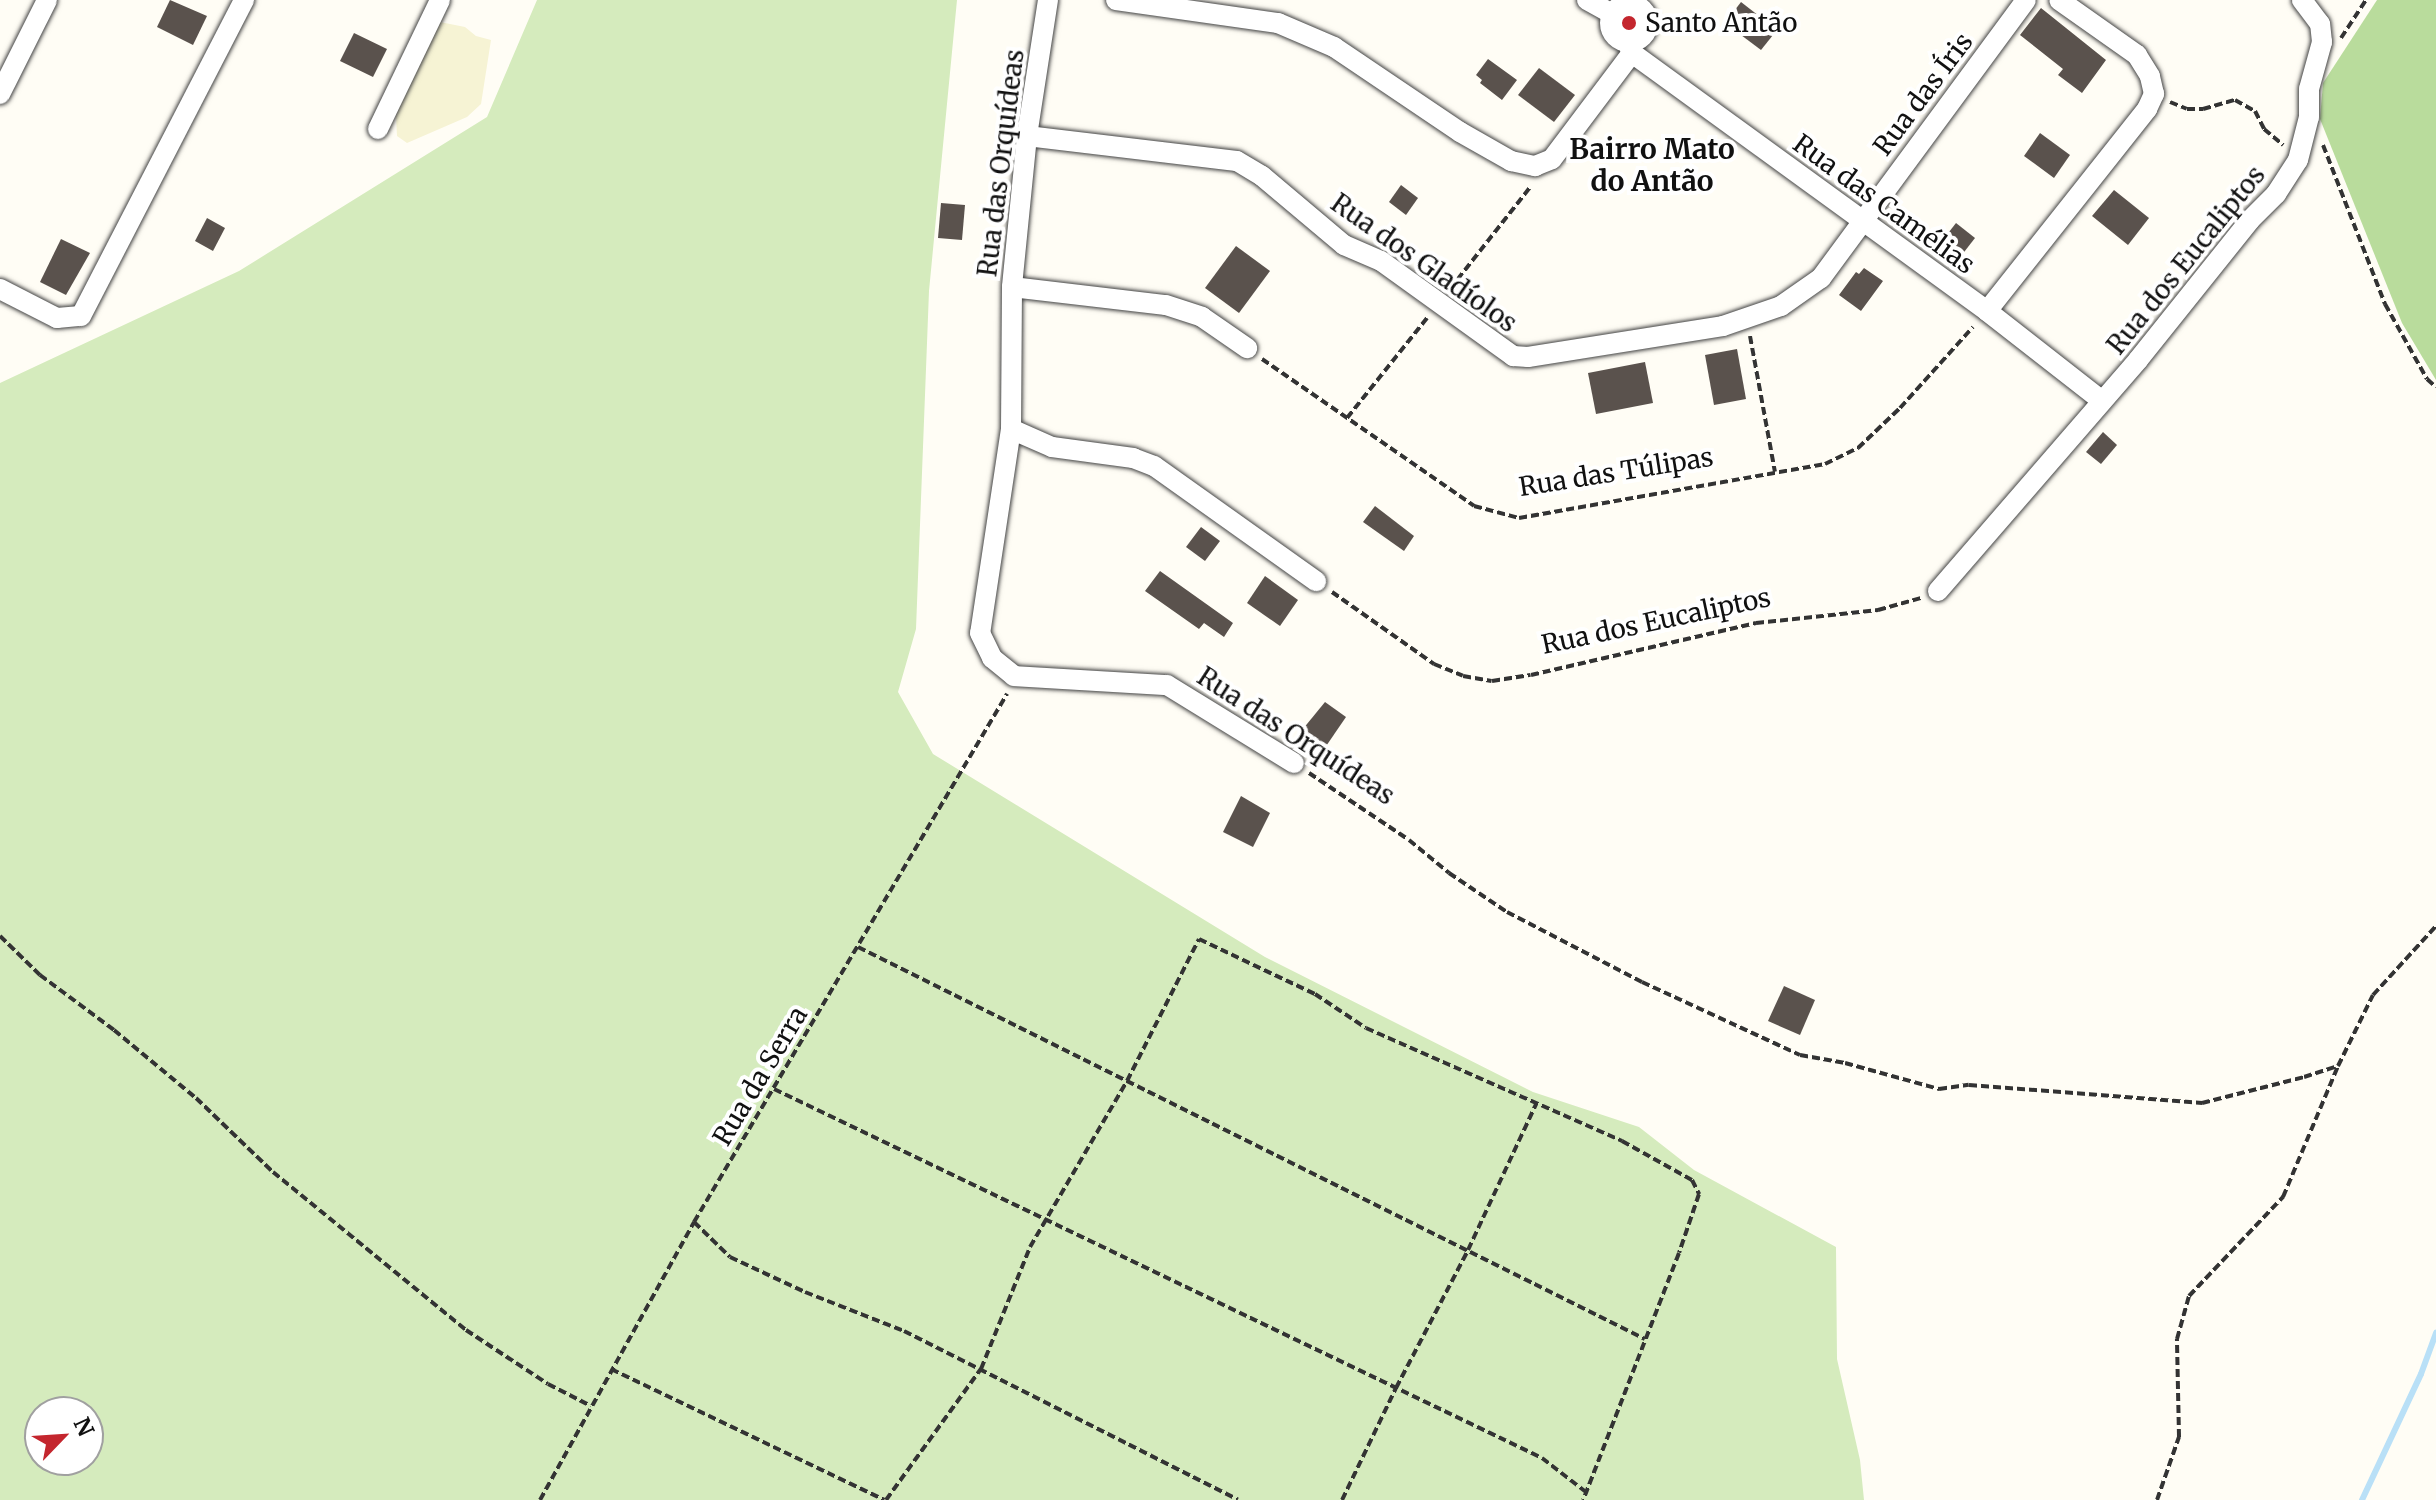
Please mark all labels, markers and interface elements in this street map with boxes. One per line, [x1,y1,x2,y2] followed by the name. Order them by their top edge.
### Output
[1645,7,1797,39] place label: Santo Antão
[1620,14,1638,32] marker: Santo Antão
[1867,27,1979,161] street label: Rua das Íris
[972,48,1030,278] street label: Rua das Orquídeas
[1787,128,1981,280] street label: Rua das Camélias
[1569,132,1735,198] district label: Bairro Mato do Antão
[2100,160,2272,360] street label: Rua dos Eucaliptos
[1325,187,1523,339] street label: Rua dos Gladíolos
[1517,441,1715,503] street label: Rua das Túlipas
[1539,581,1773,661] street label: Rua dos Eucaliptos
[1192,661,1400,811] street label: Rua das Orquídeas
[706,1001,814,1151] street label: Rua da Serra
[24,1396,104,1476] north arrow
[68,1413,100,1440] text: N

